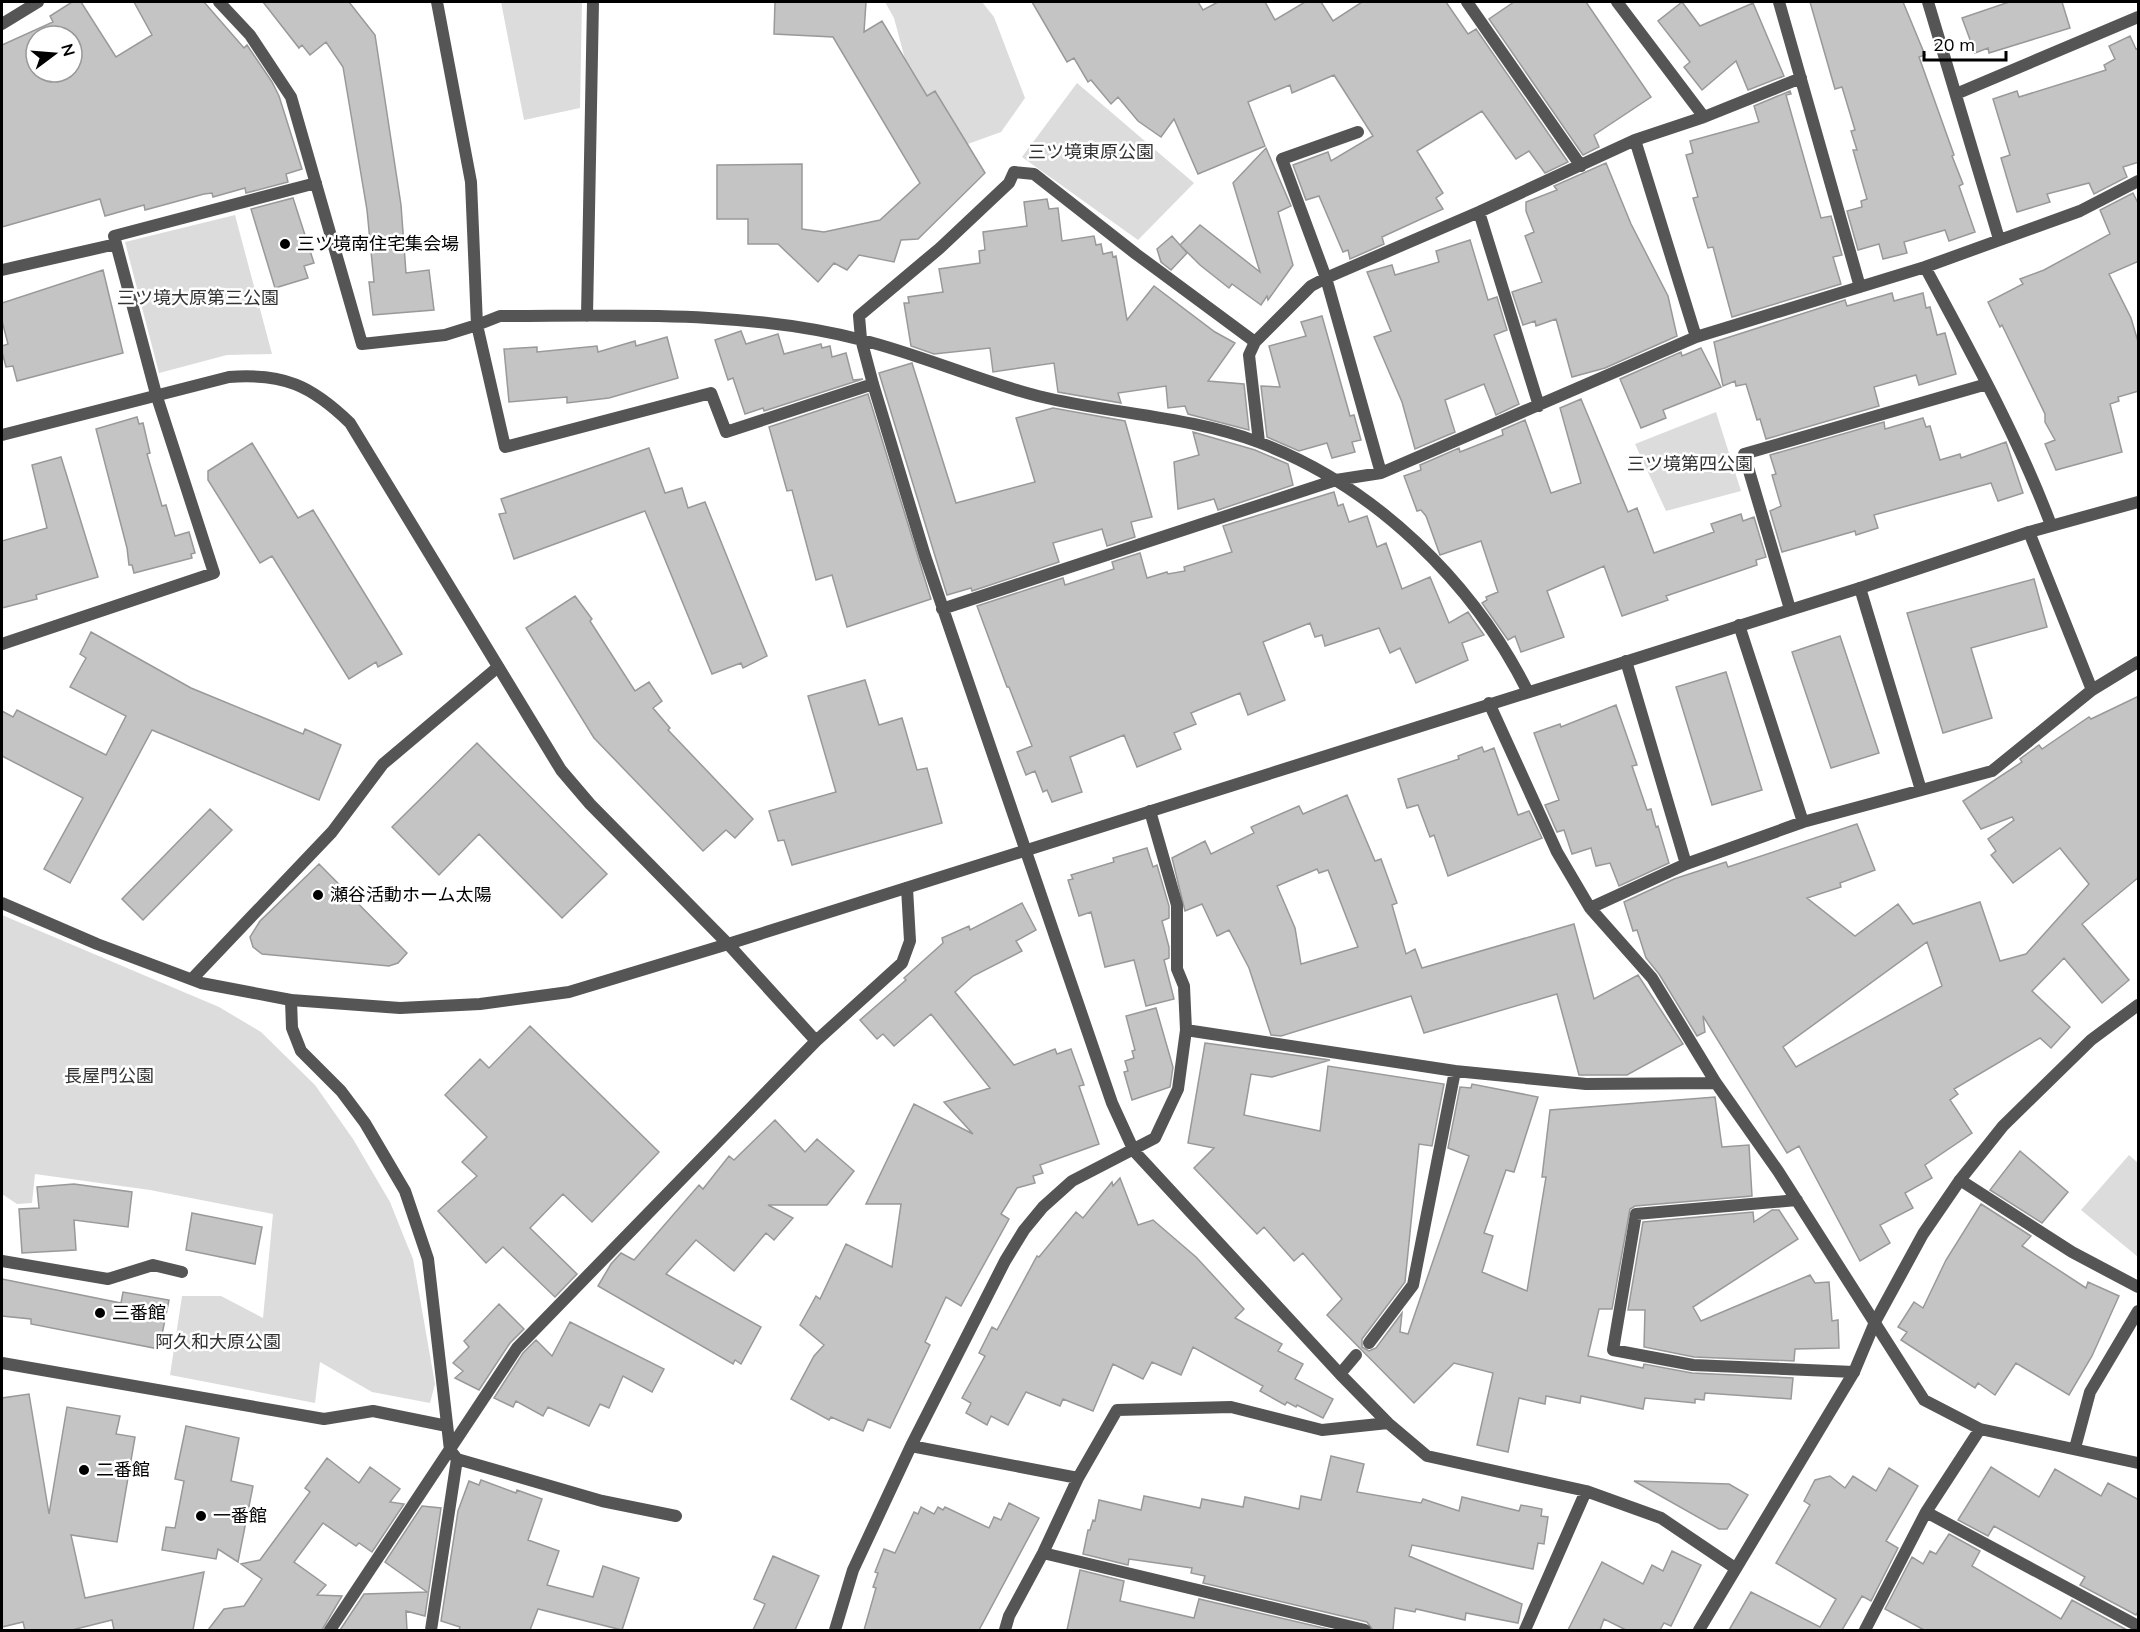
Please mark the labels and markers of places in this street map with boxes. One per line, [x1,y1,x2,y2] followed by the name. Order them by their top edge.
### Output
[297,232,459,255] place label: 三ツ境南住宅集会場
[278,237,292,251] marker: 三ツ境南住宅集会場
[330,883,491,906] place label: 瀬谷活動ホーム太陽
[311,888,325,902] marker: 瀬谷活動ホーム太陽
[112,1301,166,1324] place label: 三番館
[93,1306,107,1320] marker: 三番館
[96,1458,150,1481] place label: 二番館
[77,1463,91,1477] marker: 二番館
[213,1504,267,1527] place label: 一番館
[194,1509,208,1523] marker: 一番館

